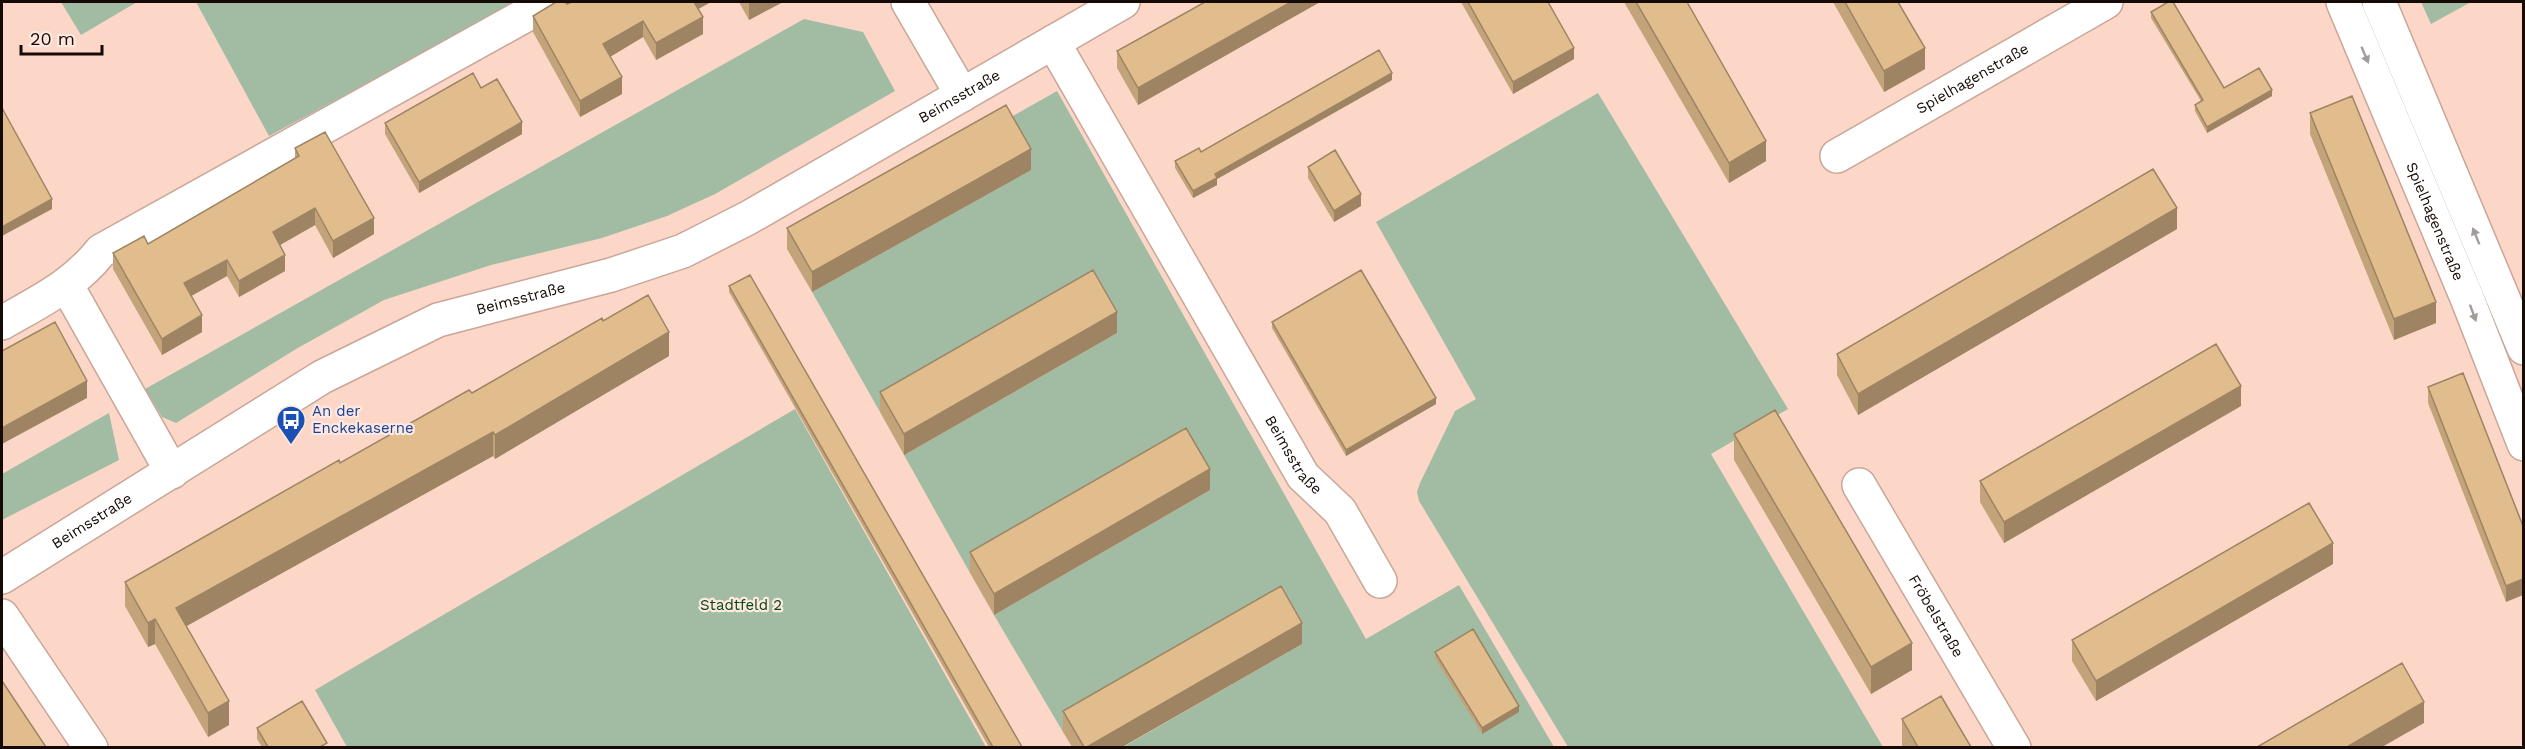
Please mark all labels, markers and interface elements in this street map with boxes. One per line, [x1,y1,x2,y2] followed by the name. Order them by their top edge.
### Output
[21,18,102,56] scale bar
[30,28,75,49] text: 20 m
[1913,39,2032,118] street label: Spielhagenstraße
[2360,47,2370,65] one-way arrow
[915,66,1003,127] street label: Beimsstraße
[2402,160,2468,283] street label: Spielhagenstraße
[2471,227,2480,245] one-way arrow
[474,278,567,319] street label: Beimsstraße
[2468,304,2478,322] one-way arrow
[312,402,414,437] place label: An der Enckekaserne
[275,404,307,446] bus stop icon: An der Enckekaserne
[1261,412,1326,498] street label: Beimsstraße
[48,489,135,553] street label: Beimsstraße
[1905,571,1967,660] street label: Fröbelstraße
[700,596,782,614] park label: Stadtfeld 2

